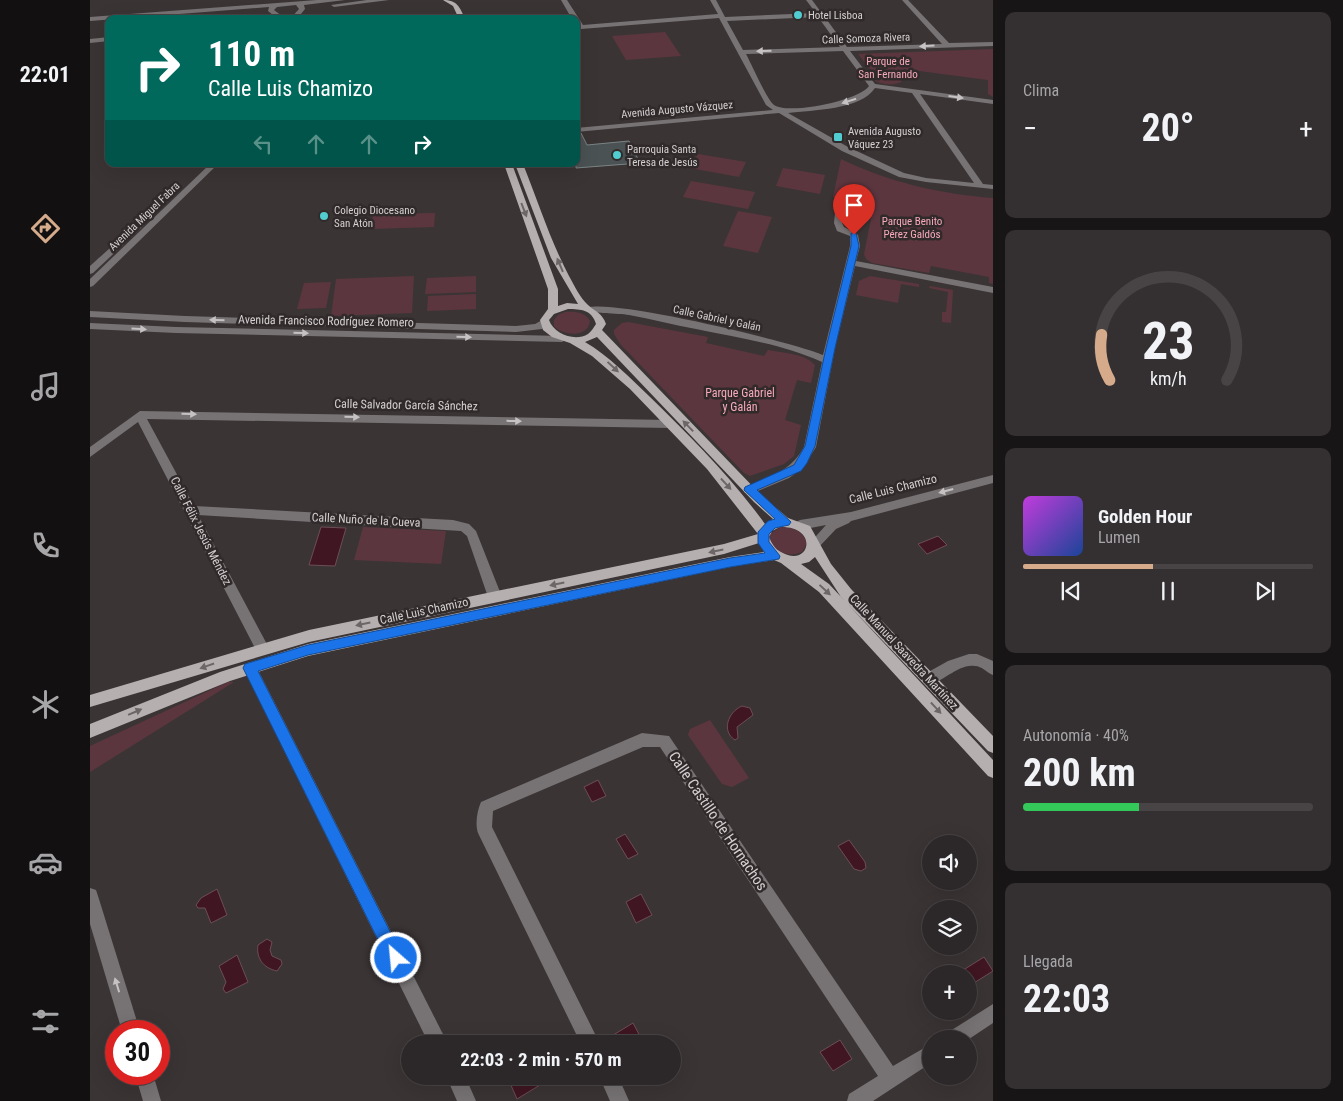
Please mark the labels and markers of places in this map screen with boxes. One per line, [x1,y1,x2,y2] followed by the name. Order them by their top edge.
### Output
[792,9,804,21] marker: Hotel Lisboa
[808,9,863,22] place label: Hotel Lisboa
[848,125,921,151] place label: Avenida Augusto Váquez 23
[832,131,844,143] marker: Avenida Augusto Váquez 23
[627,143,698,169] place label: Parroquia Santa Teresa de Jesús
[611,149,623,161] marker: Parroquia Santa Teresa de Jesús
[833,184,875,235] pin
[334,204,416,230] place label: Colegio Diocesano San Atón
[318,210,330,222] marker: Colegio Diocesano San Atón

